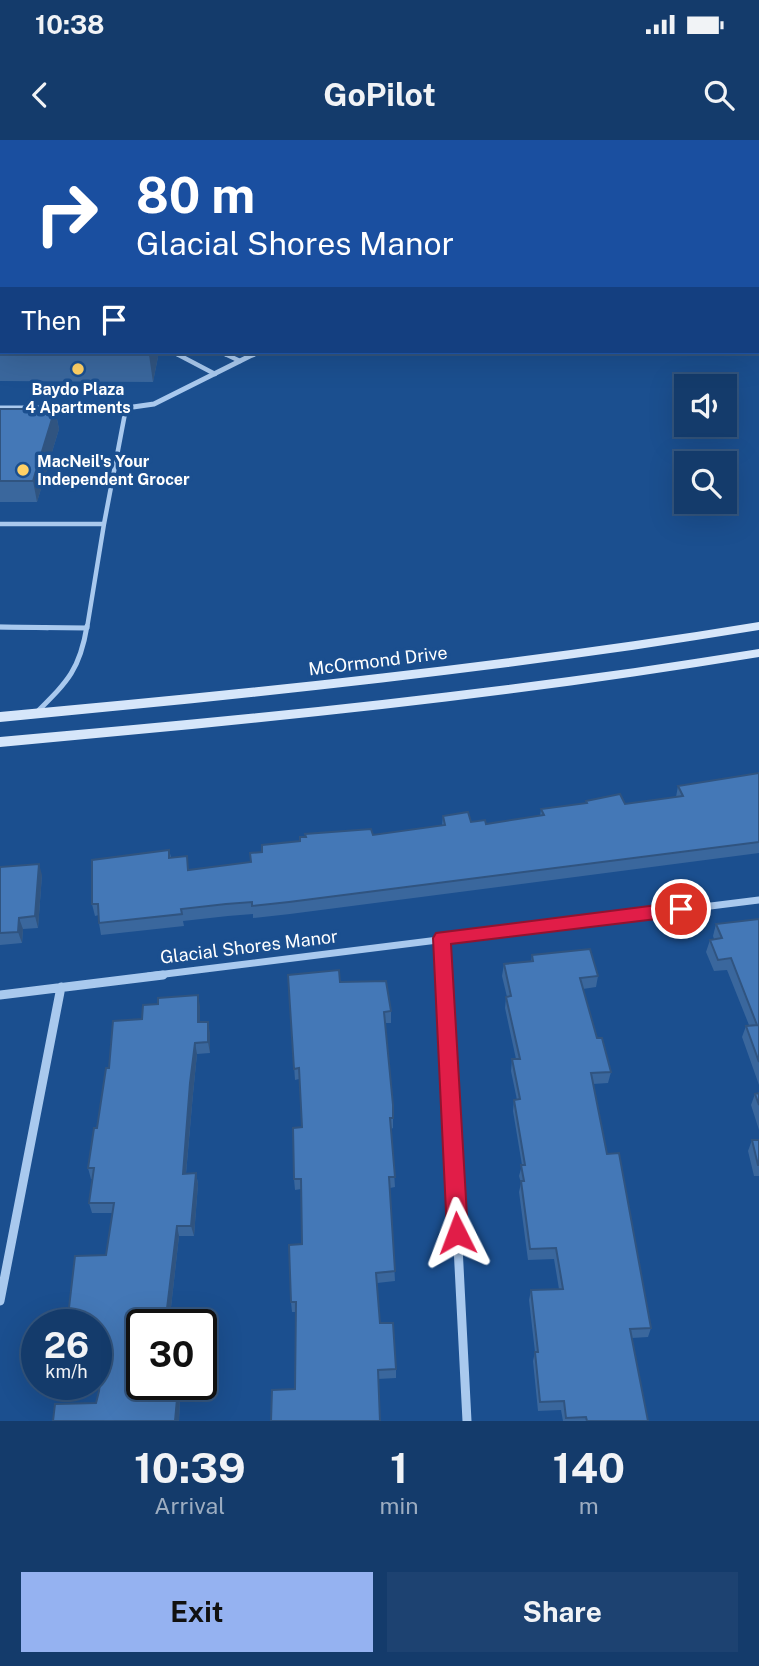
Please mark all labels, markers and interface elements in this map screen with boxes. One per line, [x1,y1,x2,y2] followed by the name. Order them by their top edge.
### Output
[35,9,105,40] text: 10:38
[21,76,59,114] icon: back
[323,76,436,113] text: GoPilot
[700,76,738,114] icon: search
[136,166,255,224] text: 80 m
[21,168,112,259] icon: right
[136,225,454,262] text: Glacial Shores Manor
[95,301,133,339] icon: arrive
[21,305,81,336] text: Then
[70,361,86,377] marker: Baydo Plaza 4 Apartments
[674,374,737,514] map controls
[674,374,737,437] button: sound
[25,380,131,417] place label: Baydo Plaza 4 Apartments
[674,451,737,514] button: search
[37,452,190,489] place label: MacNeil's Your Independent Grocer
[15,462,31,478] marker: MacNeil's Your Independent Grocer
[307,642,449,679] street label: McOrmond Drive
[651,879,711,939] pin
[662,890,700,928] icon: arrive
[159,925,339,968] street label: Glacial Shores Manor
[420,1196,494,1270] position arrow
[126,1309,217,1400] speed limit sign: 30
[44,1325,89,1366] text: 26
[45,1361,88,1382] text: km/h
[134,1443,246,1492] text: 10:39
[390,1443,408,1492] text: 1
[552,1443,625,1492] text: 140
[154,1492,225,1519] text: Arrival
[380,1492,419,1519] text: min
[579,1492,599,1519] text: m
[21,1572,373,1652] button: Exit
[387,1572,738,1652] button: Share

